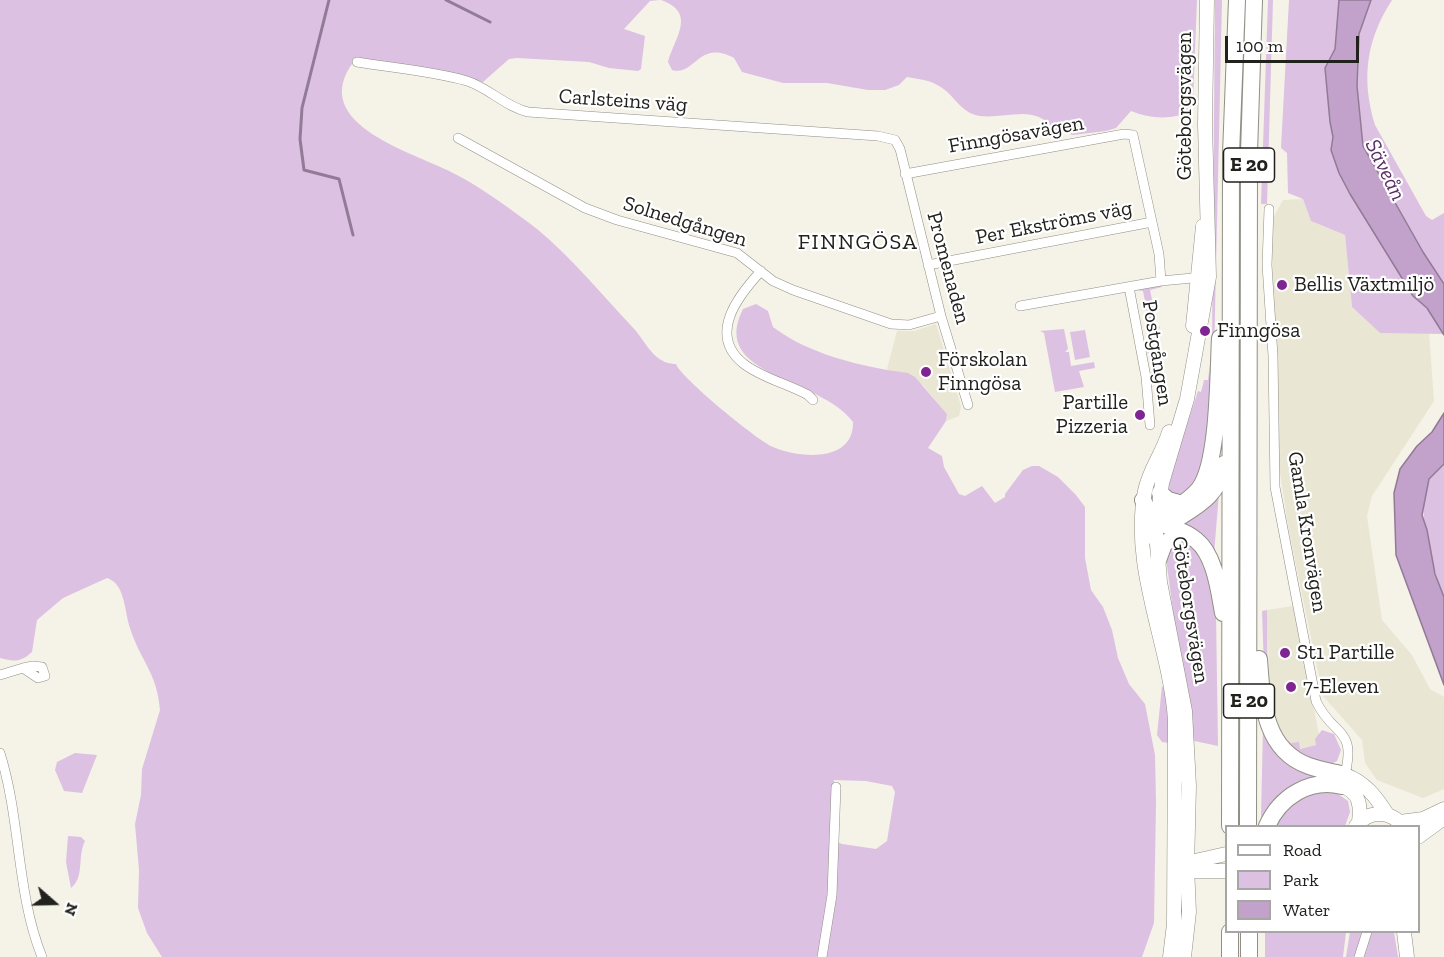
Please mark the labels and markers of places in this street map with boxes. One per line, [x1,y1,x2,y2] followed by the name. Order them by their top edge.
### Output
[1294,272,1434,298] place label: Bellis Växtmiljö
[1275,278,1289,292] marker: Bellis Växtmiljö
[1217,318,1300,344] place label: Finngösa
[1198,324,1212,338] marker: Finngösa
[938,347,1027,397] place label: Förskolan Finngösa
[919,365,933,379] marker: Förskolan Finngösa
[1056,390,1128,440] place label: Partille Pizzeria
[1133,408,1147,422] marker: Partille Pizzeria
[1297,640,1394,666] place label: St1 Partille
[1278,646,1292,660] marker: St1 Partille
[1303,674,1379,700] place label: 7-Eleven
[1284,680,1298,694] marker: 7-Eleven

